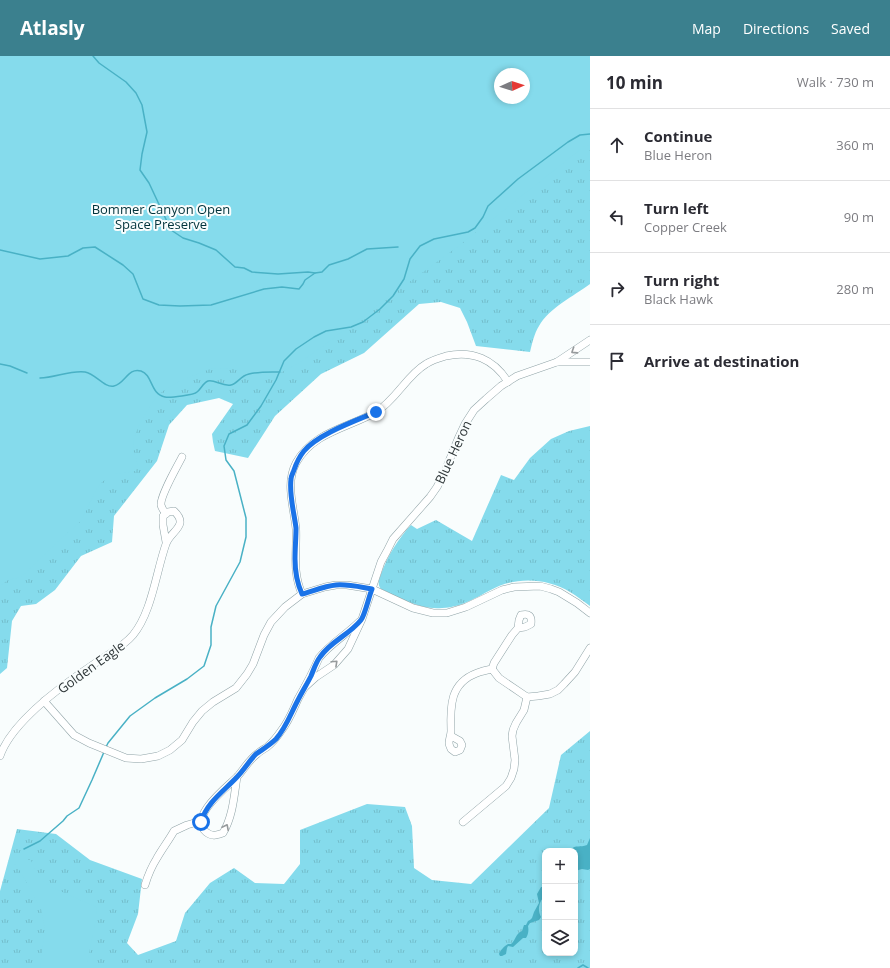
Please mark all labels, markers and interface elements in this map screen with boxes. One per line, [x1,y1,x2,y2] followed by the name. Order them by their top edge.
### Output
[20,15,85,41] text: Atlasly
[692,19,721,38] text: Map
[743,19,809,38] text: Directions
[831,19,870,38] text: Saved
[494,68,530,104] north arrow
[606,71,663,94] text: 10 min
[797,73,874,91] text: Walk · 730 m
[644,126,712,146] text: Continue
[606,134,628,156] icon: ahead
[836,136,874,154] text: 360 m
[644,146,712,164] text: Blue Heron
[644,198,709,218] text: Turn left
[92,200,230,233] park label: Bommer Canyon Open Space Preserve
[606,206,628,228] icon: left
[844,208,874,226] text: 90 m
[644,218,727,236] text: Copper Creek
[644,270,719,290] text: Turn right
[606,278,628,300] icon: right
[836,280,874,298] text: 280 m
[644,290,713,308] text: Black Hawk
[571,346,578,353] one-way arrow
[606,350,628,372] icon: arrive
[644,351,799,371] text: Arrive at destination
[367,403,385,421] route end
[430,417,476,487] street label: Blue Heron
[54,636,128,698] street label: Golden Eagle
[331,661,338,668] one-way arrow
[192,813,210,831] route start
[221,824,229,832] one-way arrow
[542,848,578,956] map controls
[542,848,578,884] button: +
[542,884,578,920] button: −
[542,920,578,956] button: layers

